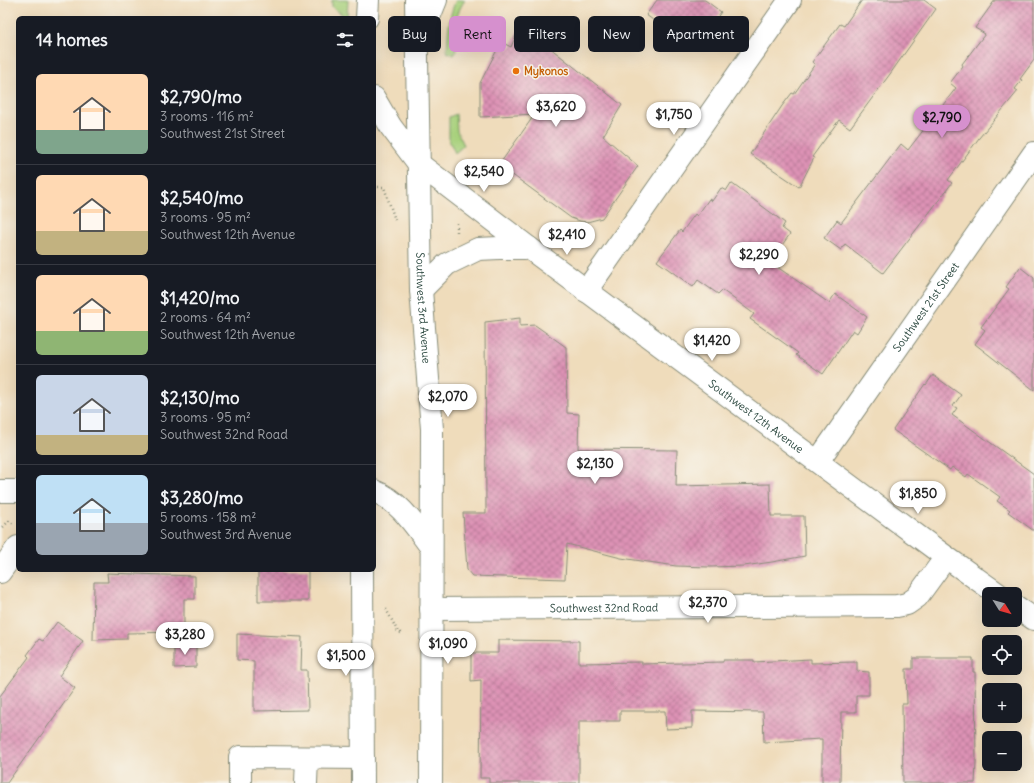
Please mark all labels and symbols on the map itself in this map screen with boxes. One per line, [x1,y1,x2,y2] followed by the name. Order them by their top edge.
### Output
[524,64,568,79] place label: Mykonos
[511,66,521,76] marker: Mykonos
[523,94,589,128] pin: $3,620
[641,102,707,136] pin: $1,750
[909,105,975,139] pin: $2,790
[451,159,517,193] pin: $2,540
[534,222,600,256] pin: $2,410
[726,242,792,276] pin: $2,290
[413,252,434,364] street label: Southwest 3rd Avenue
[890,259,962,354] street label: Southwest 21st Street
[679,328,745,362] pin: $1,420
[706,376,806,456] street label: Southwest 12th Avenue
[415,384,481,418] pin: $2,070
[562,451,628,485] pin: $2,130
[885,481,951,515] pin: $1,850
[982,587,1022,627] north arrow
[675,590,741,624] pin: $2,370
[550,601,659,615] street label: Southwest 32nd Road
[152,622,218,656] pin: $3,280
[415,631,481,665] pin: $1,090
[313,643,379,677] pin: $1,500

